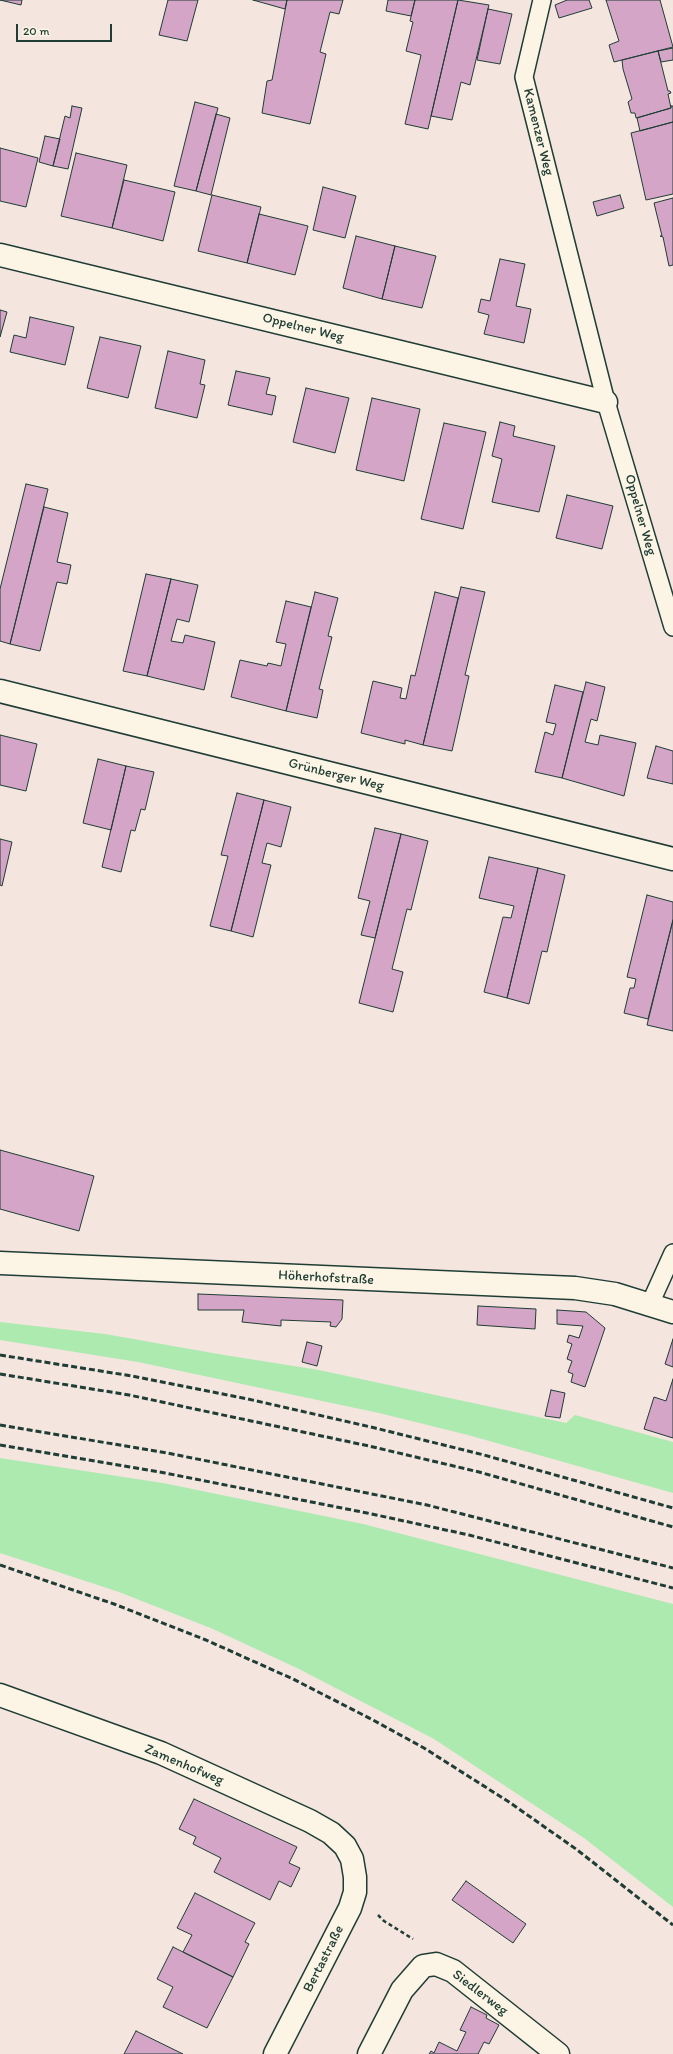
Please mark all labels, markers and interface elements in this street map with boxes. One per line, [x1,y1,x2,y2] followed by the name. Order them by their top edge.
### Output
[18,16,114,42] scale bar
[23,24,50,38] text: 20 m
[519,87,557,177] street label: Kamenzer Weg
[260,310,346,346] street label: Oppelner Weg
[620,473,660,557] street label: Oppelner Weg
[287,755,385,795] street label: Grünberger Weg
[278,1267,374,1289] street label: Höherhofstraße
[142,1741,226,1789] street label: Zamenhofweg
[300,1923,348,1995] street label: Bertastraße
[449,1967,511,2019] street label: Siedlerweg

